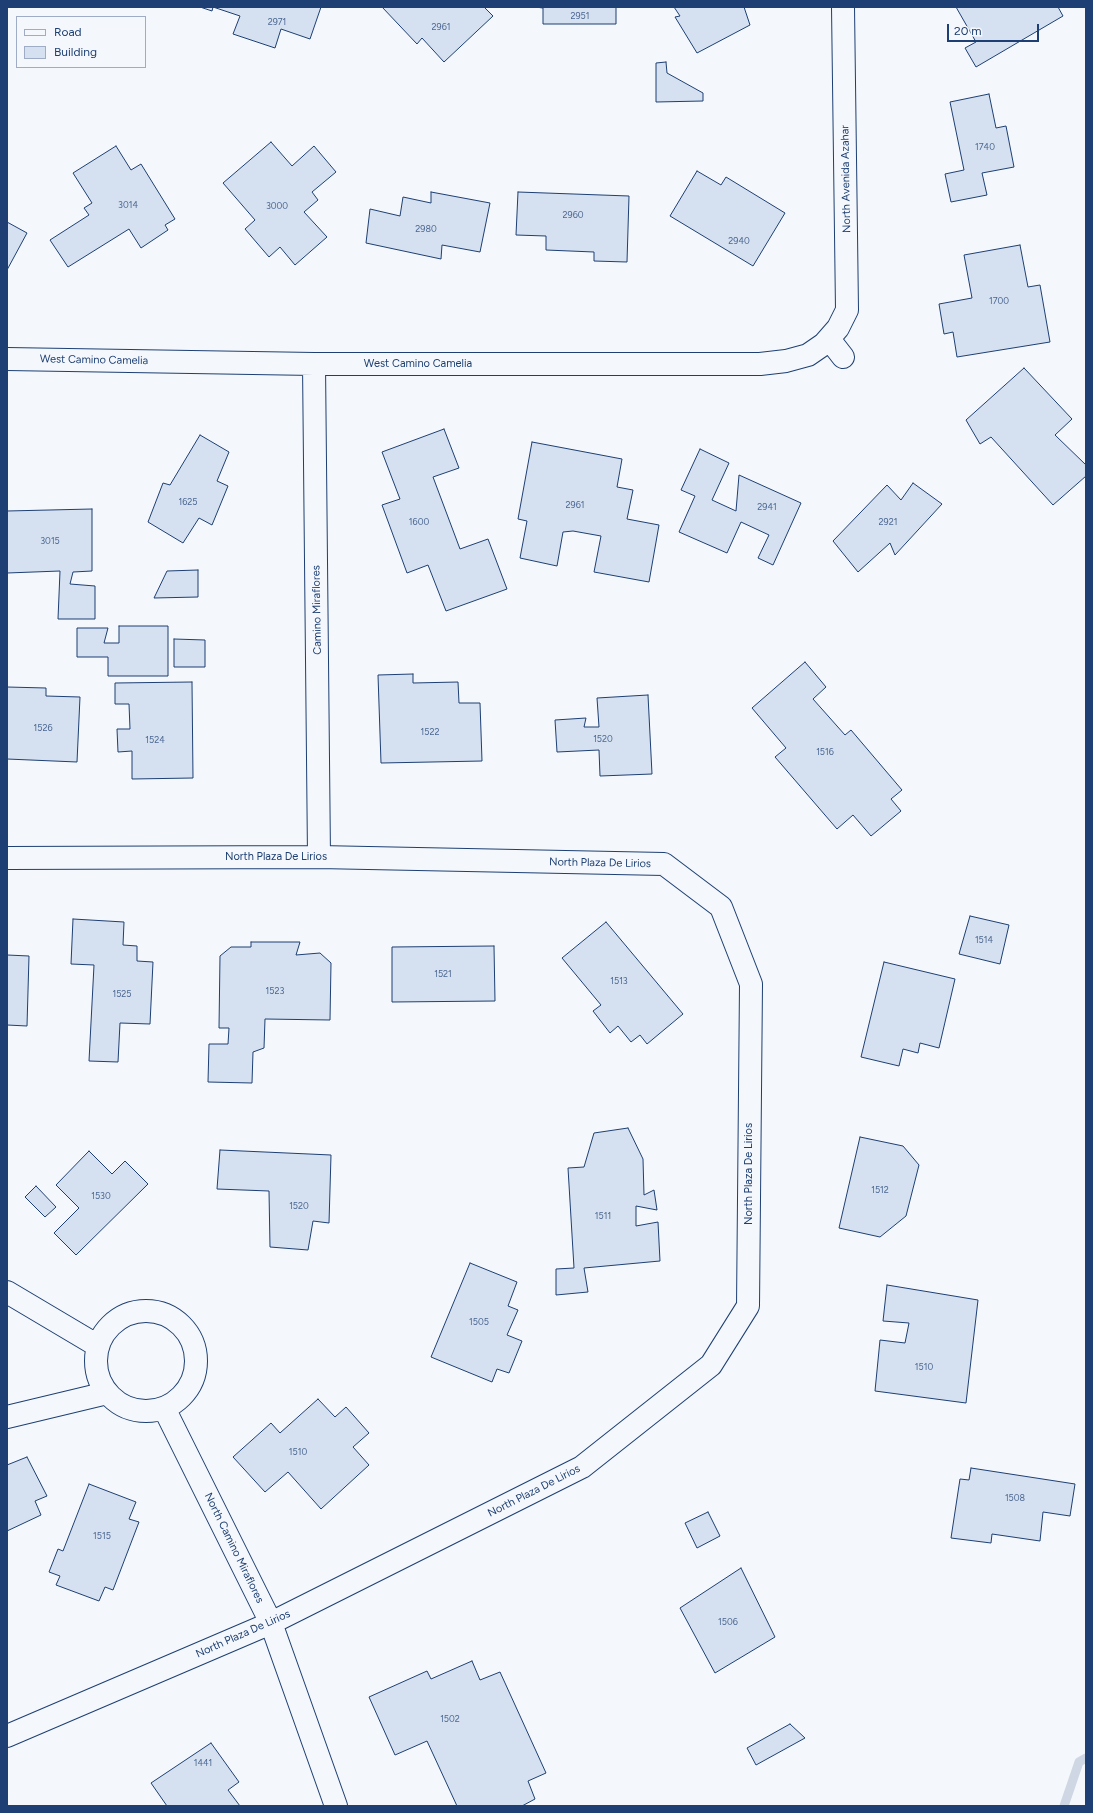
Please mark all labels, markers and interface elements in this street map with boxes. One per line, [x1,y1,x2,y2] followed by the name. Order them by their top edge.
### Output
[570,11,590,21] house number: 2951
[16,16,146,68] legend
[949,16,1041,42] scale bar
[268,17,286,27] house number: 2971
[432,22,450,32] house number: 2961
[954,24,982,38] text: 20 m
[54,25,82,39] text: Road
[54,45,97,59] text: Building
[838,125,854,233] street label: North Avenida Azahar
[975,142,995,152] house number: 1740
[118,200,138,210] house number: 3014
[266,201,288,211] house number: 3000
[563,210,583,220] house number: 2960
[415,224,437,234] house number: 2980
[728,236,750,246] house number: 2940
[989,296,1009,306] house number: 1700
[40,352,148,368] street label: West Camino Camelia
[364,357,472,371] street label: West Camino Camelia
[178,497,198,507] house number: 1625
[566,500,584,510] house number: 2961
[757,502,777,512] house number: 2941
[409,517,429,527] house number: 1600
[879,517,897,527] house number: 2921
[40,536,60,546] house number: 3015
[310,565,324,655] street label: Camino Miraflores
[33,723,53,733] house number: 1526
[421,727,439,737] house number: 1522
[593,734,613,744] house number: 1520
[145,735,165,745] house number: 1524
[816,747,834,757] house number: 1516
[225,850,327,864] street label: North Plaza De Lirios
[549,856,651,870] street label: North Plaza De Lirios
[975,935,993,945] house number: 1514
[434,969,452,979] house number: 1521
[610,976,628,986] house number: 1513
[266,986,284,996] house number: 1523
[112,989,132,999] house number: 1525
[742,1123,756,1225] street label: North Plaza De Lirios
[871,1185,889,1195] house number: 1512
[91,1191,111,1201] house number: 1530
[289,1201,309,1211] house number: 1520
[595,1211,611,1221] house number: 1511
[469,1317,489,1327] house number: 1505
[915,1362,933,1372] house number: 1510
[289,1447,307,1457] house number: 1510
[486,1462,582,1520] street label: North Plaza De Lirios
[202,1491,266,1605] street label: North Camino Miraflores
[1005,1493,1025,1503] house number: 1508
[93,1531,111,1541] house number: 1515
[194,1607,292,1661] street label: North Plaza De Lirios
[718,1617,738,1627] house number: 1506
[440,1714,460,1724] house number: 1502
[194,1758,212,1768] house number: 1441

